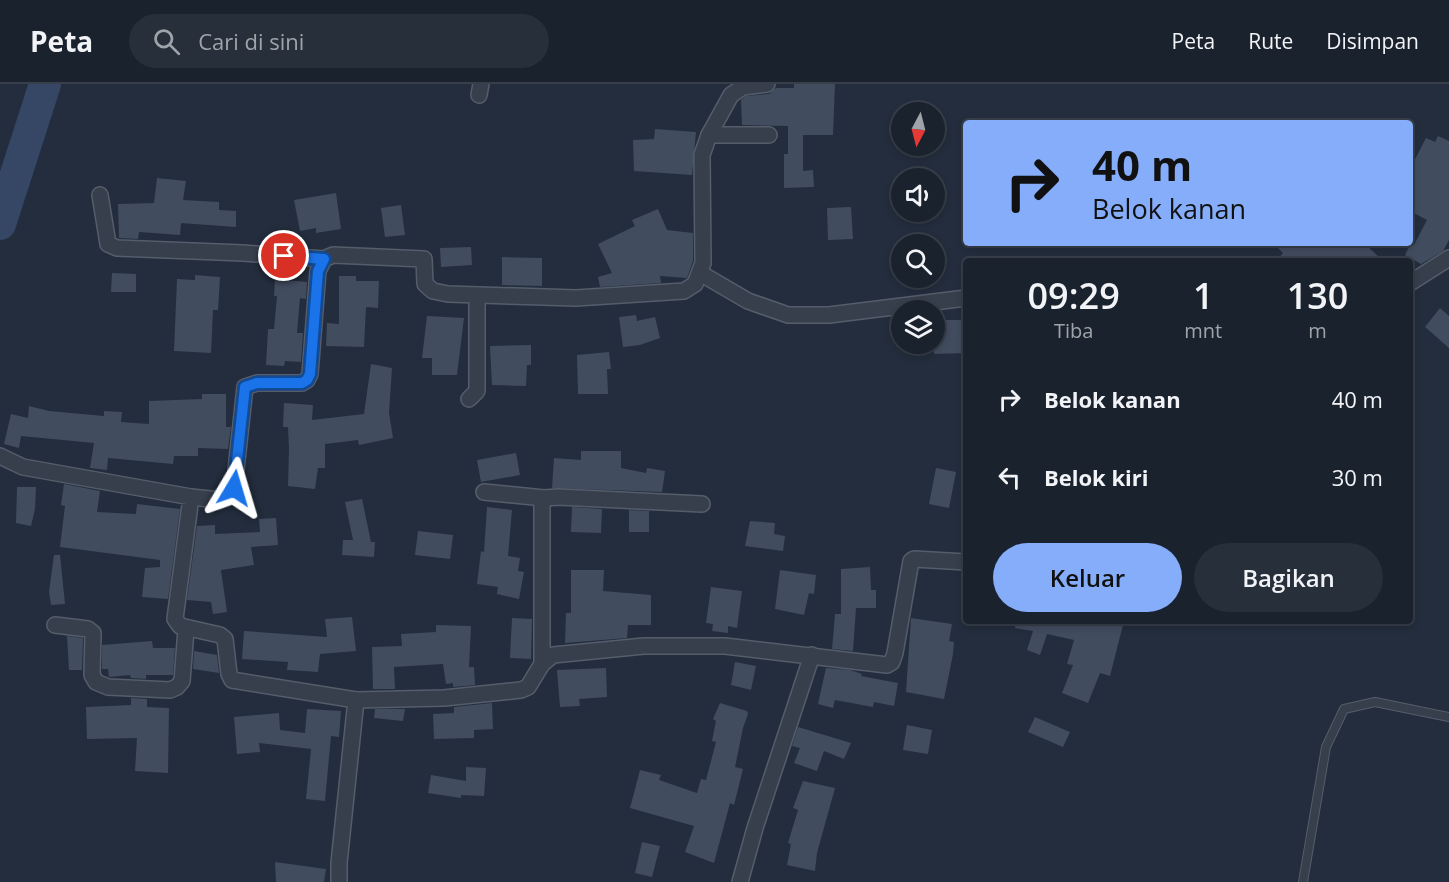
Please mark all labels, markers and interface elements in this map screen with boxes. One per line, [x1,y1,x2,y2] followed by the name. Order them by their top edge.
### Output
[129,14,549,68] search box
[30,22,93,60] text: Peta
[150,25,183,58] icon: search
[198,26,304,56] text: Cari di sini
[1172,27,1215,55] text: Peta
[1248,27,1293,55] text: Rute
[1326,27,1419,55] text: Disimpan
[891,102,945,156] north arrow
[891,102,945,354] map controls
[1092,136,1192,193] text: 40 m
[993,144,1071,222] icon: right
[891,168,945,222] button: sound
[1092,190,1246,227] text: Belok kanan
[258,230,309,281] pin
[891,234,945,288] button: search
[267,239,300,272] icon: arrive
[1028,271,1120,320] text: 09:29
[1193,271,1213,320] text: 1
[1287,271,1348,320] text: 130
[891,300,945,354] button: layers
[1054,317,1093,344] text: Tiba
[1184,317,1222,344] text: mnt
[1308,317,1327,344] text: m
[993,383,1026,416] icon: right
[1044,384,1181,414] text: Belok kanan
[1332,384,1383,414] text: 40 m
[202,456,266,520] position arrow
[993,461,1026,494] icon: left
[1044,462,1149,492] text: Belok kiri
[1332,462,1383,492] text: 30 m
[993,543,1182,612] button: Keluar
[1194,543,1383,612] button: Bagikan

